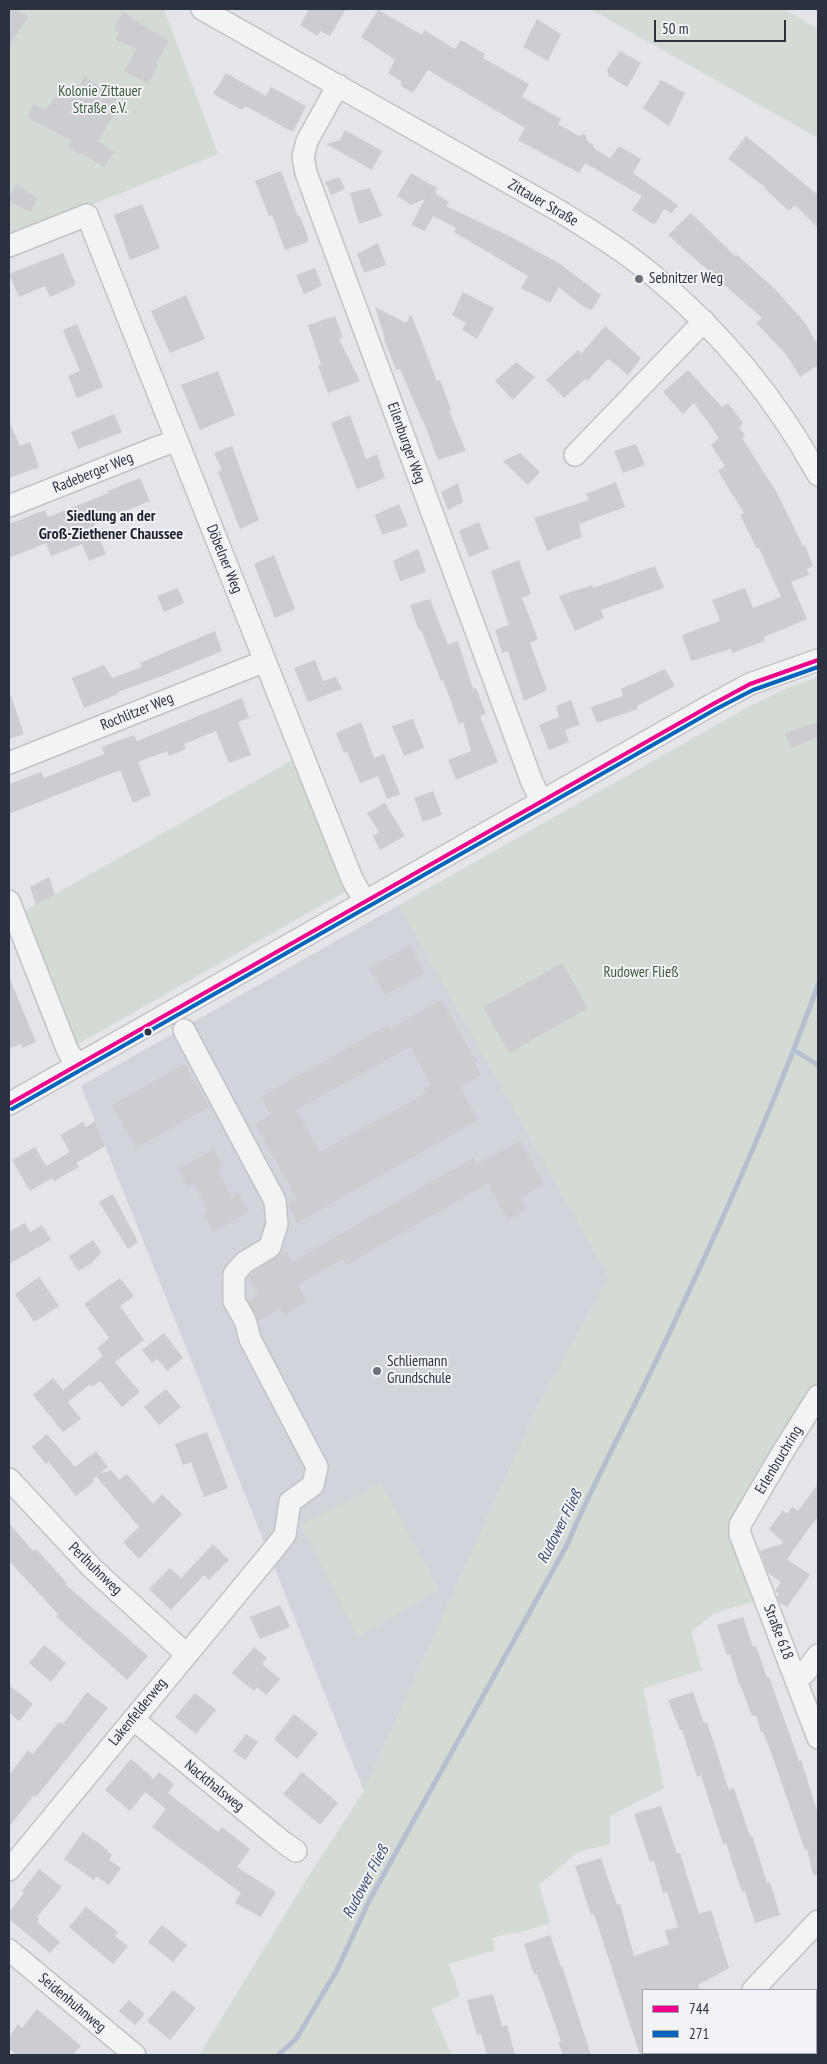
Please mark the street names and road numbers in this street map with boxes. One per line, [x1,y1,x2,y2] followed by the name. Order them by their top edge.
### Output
[505,176,581,230] street label: Zittauer Straße
[383,400,429,486] street label: Eilenburger Weg
[50,449,136,497] street label: Radeberger Weg
[202,522,246,596] street label: Döbelner Weg
[98,689,176,735] street label: Rochlitzer Weg
[752,1423,806,1497] street label: Erlenbruchring
[64,1539,126,1599] street label: Perlhuhnweg
[759,1602,797,1662] street label: Straße 618
[105,1674,171,1750] street label: Lakenfelderweg
[180,1756,248,1816] street label: Nackthalsweg
[35,1970,109,2036] street label: Seidenhuhnweg

